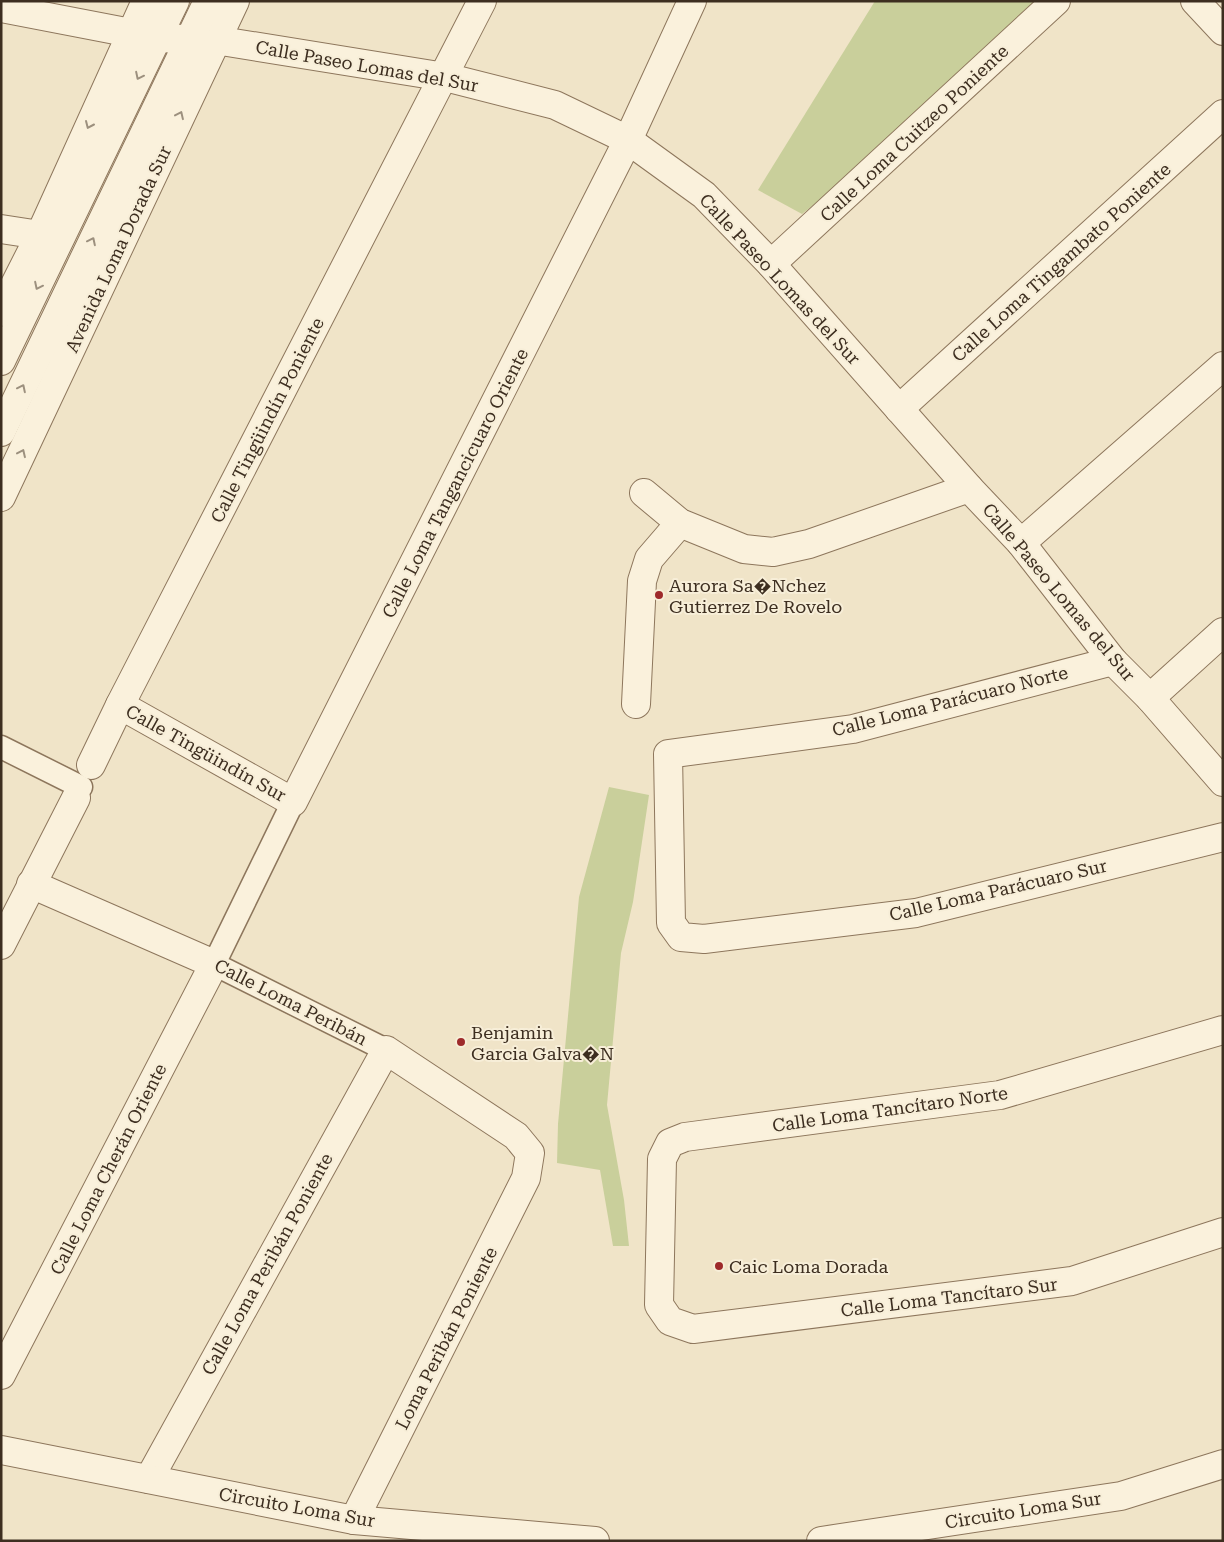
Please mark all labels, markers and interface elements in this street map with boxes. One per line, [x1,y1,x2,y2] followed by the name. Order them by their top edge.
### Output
[254,36,480,96] street label: Calle Paseo Lomas del Sur
[816,40,1013,226] street label: Calle Loma Cuitzeo Poniente
[135,71,145,80] one-way arrow
[174,111,184,120] one-way arrow
[85,120,96,129] one-way arrow
[61,142,175,356] street label: Avenida Loma Dorada Sur
[947,158,1175,366] street label: Calle Loma Tingambato Poniente
[695,189,865,369] street label: Calle Paseo Lomas del Sur
[86,237,97,246] one-way arrow
[33,281,44,290] one-way arrow
[206,314,328,526] street label: Calle Tingüindín Poniente
[378,345,532,621] street label: Calle Loma Tangancicuaro Oriente
[16,384,27,393] one-way arrow
[16,449,27,458] one-way arrow
[978,499,1140,685] street label: Calle Paseo Lomas del Sur
[669,575,842,617] place label: Aurora Sa�Nchez Gutierrez De Rovelo
[653,589,665,601] marker: Aurora Sa�Nchez Gutierrez De Rovelo
[830,662,1070,740] street label: Calle Loma Parácuaro Norte
[122,700,290,806] street label: Calle Tingüindín Sur
[887,855,1109,925] street label: Calle Loma Parácuaro Sur
[211,954,371,1050] street label: Calle Loma Peribán
[471,1022,614,1064] place label: Benjamin Garcia Galva�N
[455,1036,467,1048] marker: Benjamin Garcia Galva�N
[45,1060,171,1278] street label: Calle Loma Cherán Oriente
[771,1082,1009,1136] street label: Calle Loma Tancítaro Norte
[197,1149,337,1379] street label: Calle Loma Peribán Poniente
[391,1243,501,1433] street label: Loma Peribán Poniente
[729,1256,888,1277] place label: Caic Loma Dorada
[713,1260,725,1272] marker: Caic Loma Dorada
[839,1273,1059,1321] street label: Calle Loma Tancítaro Sur
[217,1483,377,1531] street label: Circuito Loma Sur
[943,1487,1103,1533] street label: Circuito Loma Sur

